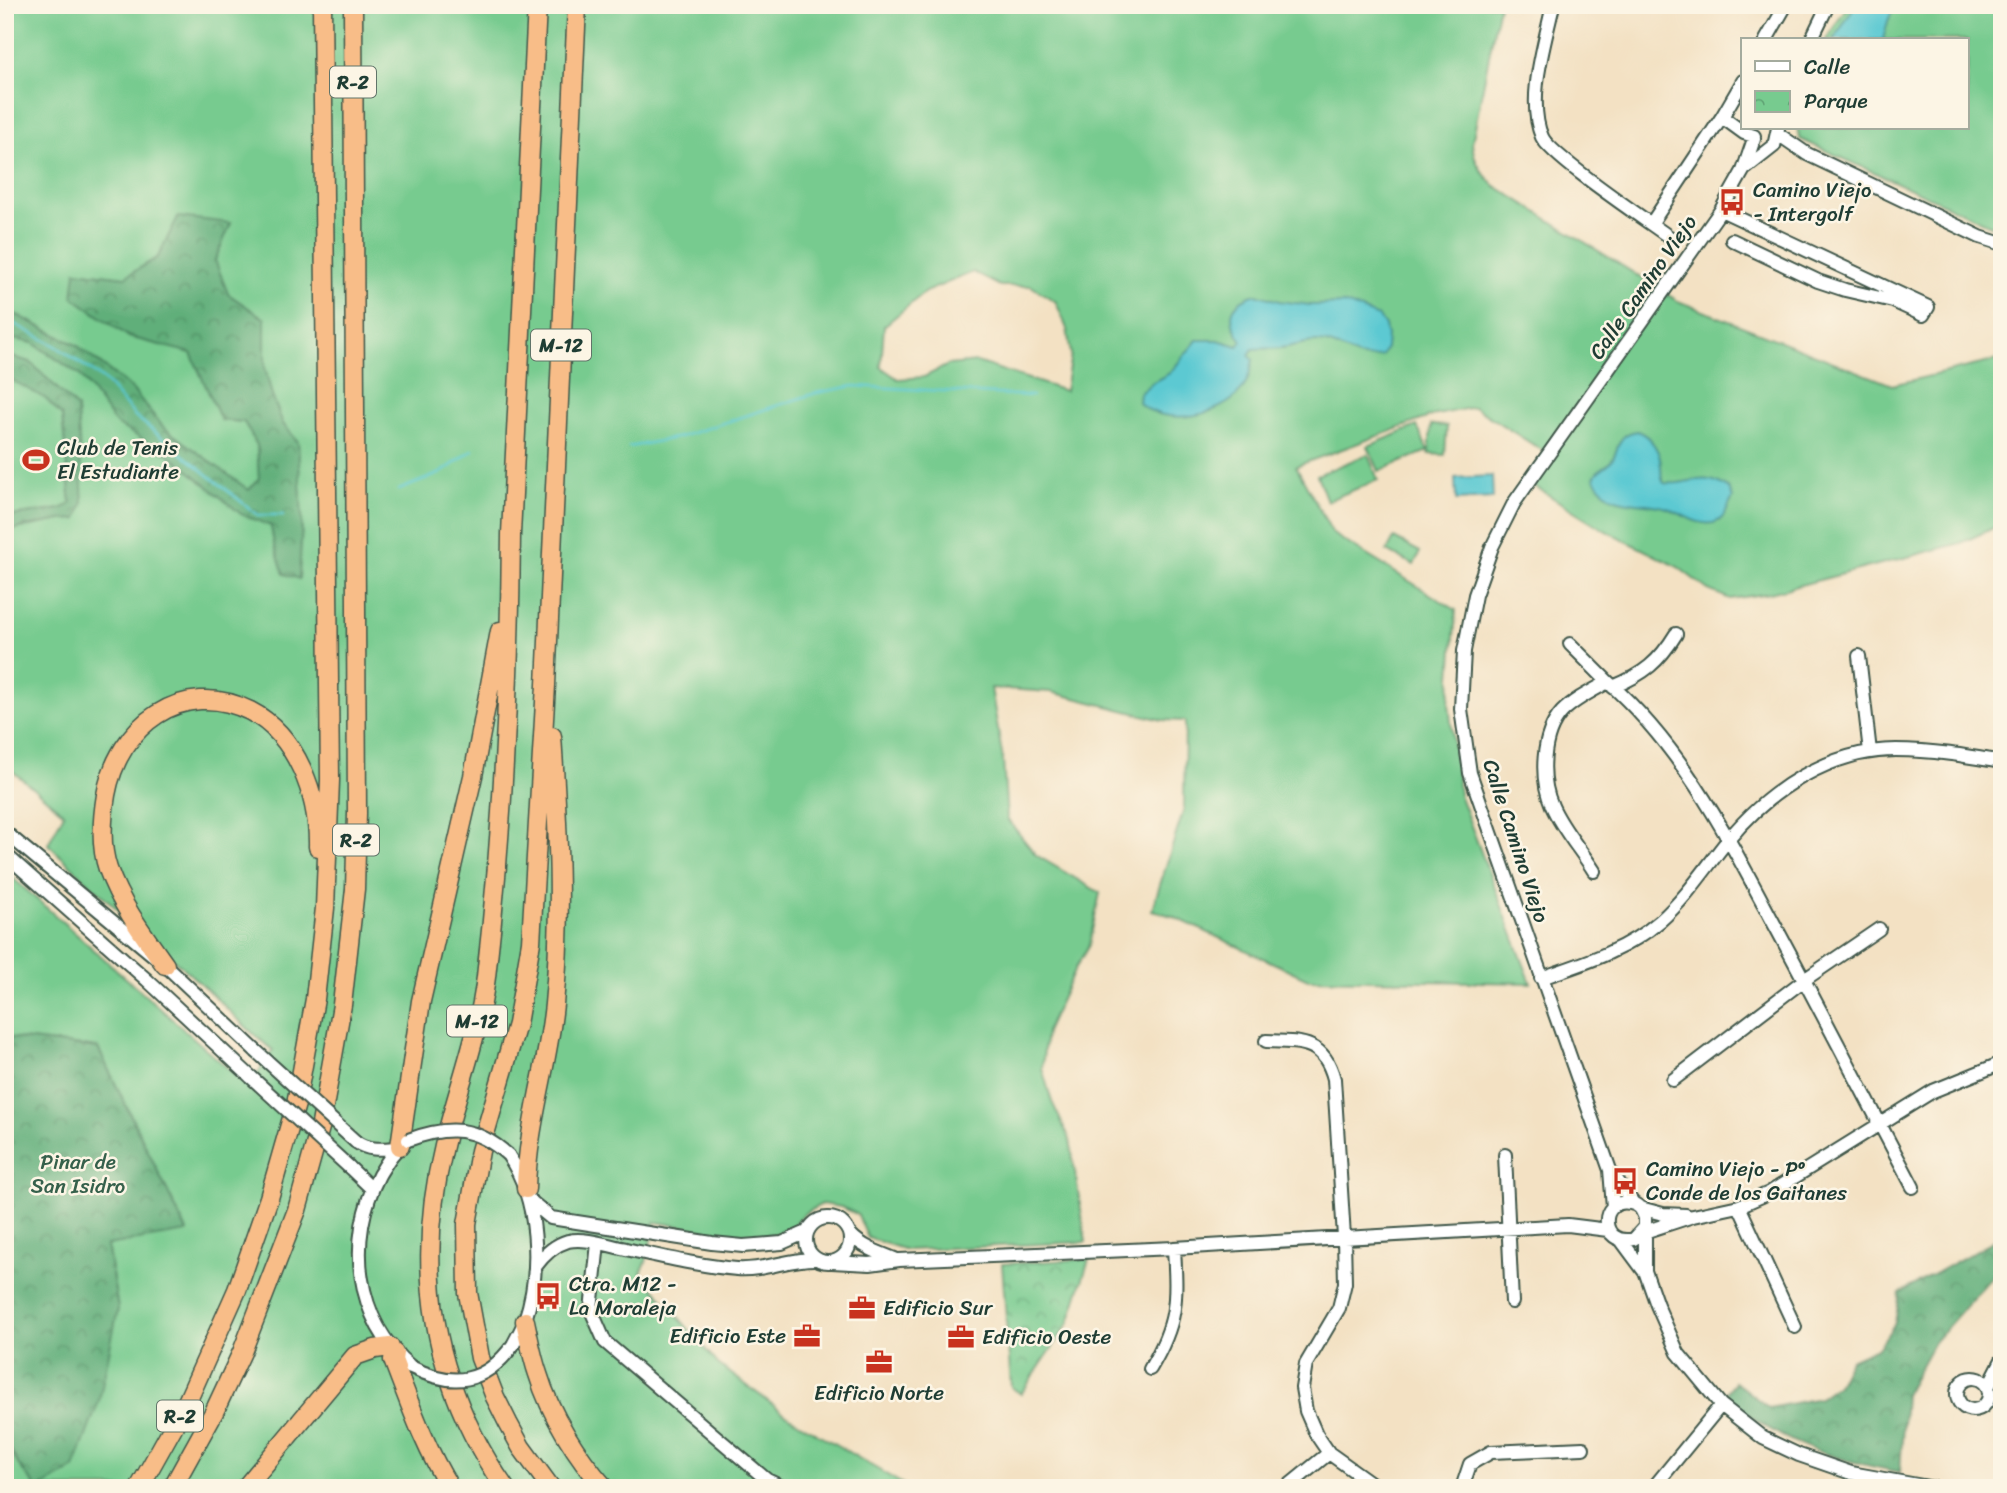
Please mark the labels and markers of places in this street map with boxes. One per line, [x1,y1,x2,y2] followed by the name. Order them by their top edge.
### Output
[1753,171,1871,233] place label: Camino Viejo - Intergolf
[1717,187,1747,217] bus stop icon: Camino Viejo - Intergolf
[57,429,179,491] place label: Club de Tenis El Estudiante
[21,445,51,475] sports icon: Club de Tenis El Estudiante
[1646,1150,1847,1212] place label: Camino Viejo - Pº Conde de los Gaitanes
[1610,1166,1640,1196] bus stop icon: Camino Viejo - Pº Conde de los Gaitanes
[569,1265,677,1327] place label: Ctra. M12 - La Moraleja
[533,1281,563,1311] bus stop icon: Ctra. M12 - La Moraleja
[883,1289,994,1327] place label: Edificio Sur
[847,1293,877,1323] office icon: Edificio Sur
[670,1317,786,1355] place label: Edificio Este
[982,1318,1111,1356] place label: Edificio Oeste
[792,1321,822,1351] office icon: Edificio Este
[946,1322,976,1352] office icon: Edificio Oeste
[864,1347,894,1377] office icon: Edificio Norte
[814,1374,944,1412] place label: Edificio Norte

